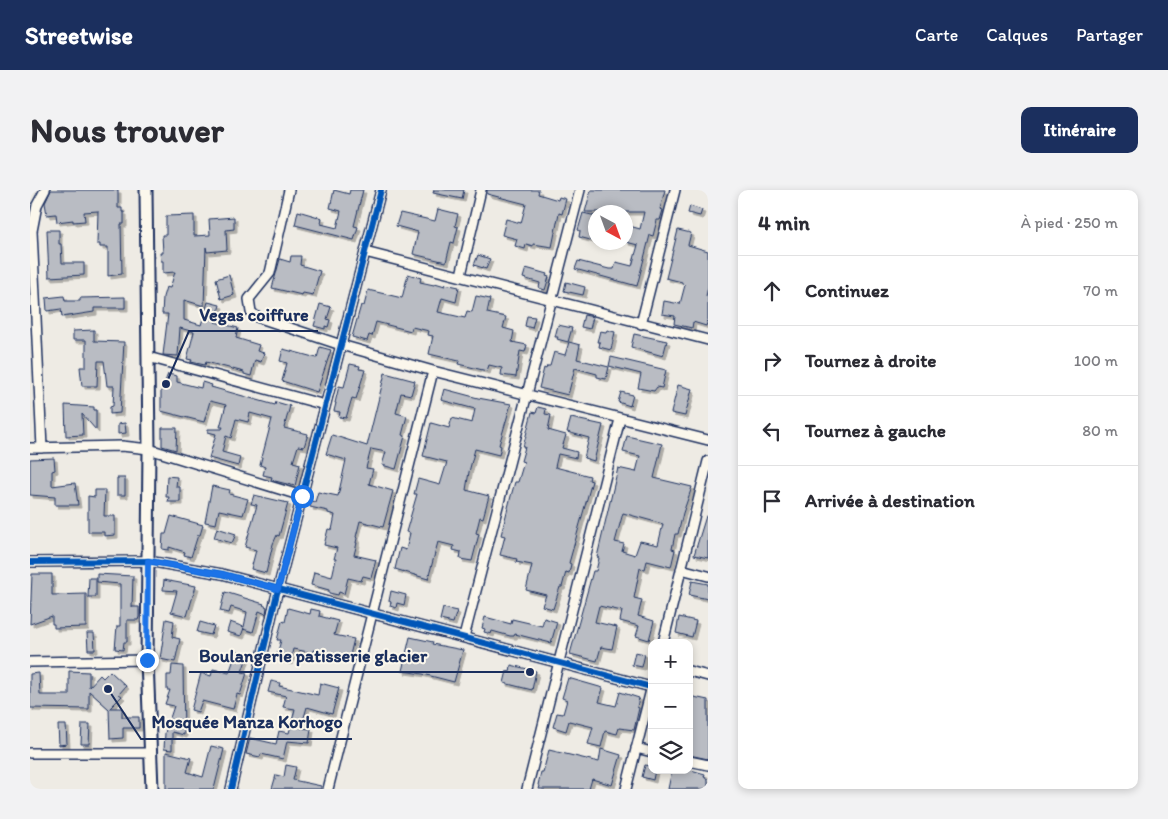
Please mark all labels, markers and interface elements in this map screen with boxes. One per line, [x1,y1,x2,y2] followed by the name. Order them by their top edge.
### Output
[25,21,133,50] text: Streetwise
[915,24,958,46] text: Carte
[986,24,1048,46] text: Calques
[1076,24,1143,46] text: Partager
[1021,107,1138,153] button: Itinéraire
[30,109,224,151] text: Nous trouver
[588,205,633,250] north arrow
[758,210,810,235] text: 4 min
[1021,213,1118,232] text: À pied · 250 m
[758,277,786,305] icon: ahead
[805,279,889,302] text: Continuez
[1083,281,1118,300] text: 70 m
[189,298,318,331] callout: Vegas coiffure
[199,304,309,326] text: Vegas coiffure
[758,347,786,375] icon: right
[805,349,937,372] text: Tournez à droite
[1074,351,1118,370] text: 100 m
[758,417,786,445] icon: left
[805,419,946,442] text: Tournez à gauche
[1082,421,1118,440] text: 80 m
[291,485,314,508] route start
[758,487,786,515] icon: arrive
[805,489,975,512] text: Arrivée à destination
[189,639,438,672] callout: Boulangerie patisserie glacier
[648,639,693,774] map controls
[648,639,693,684] button: +
[199,645,428,667] text: Boulangerie patisserie glacier
[136,649,159,672] route end
[648,684,693,729] button: −
[141,706,352,739] callout: Mosquée Manza Korhogo
[151,711,343,733] text: Mosquée Manza Korhogo
[648,729,693,774] button: layers

